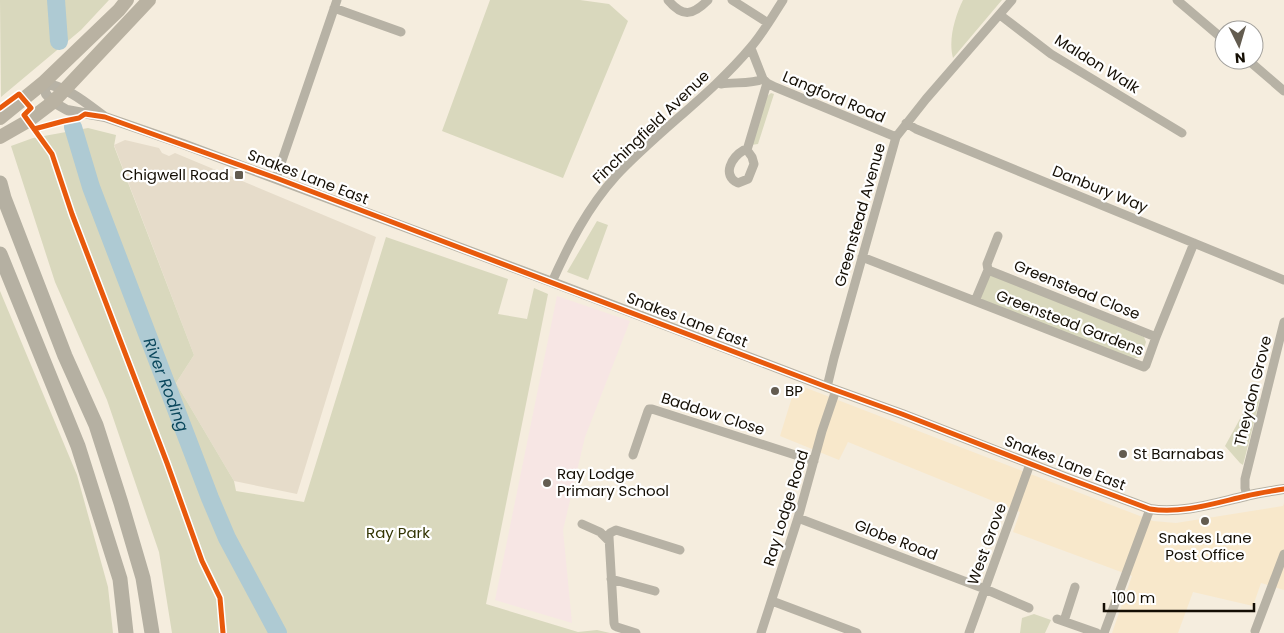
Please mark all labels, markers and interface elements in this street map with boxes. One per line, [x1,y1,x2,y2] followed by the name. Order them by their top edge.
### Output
[1214,20,1264,70] north arrow
[1051,29,1144,98] street label: Maldon Walk
[1234,48,1246,68] text: N
[588,65,714,188] street label: Finchingfield Avenue
[780,65,889,128] street label: Langford Road
[829,141,890,289] street label: Greenstead Avenue
[245,144,372,209] street label: Snakes Lane East
[1049,160,1152,217] street label: Danbury Way
[122,164,229,185] place label: Chigwell Road
[233,169,245,181] marker: Chigwell Road
[1011,255,1143,324] street label: Greenstead Close
[993,285,1147,360] street label: Greenstead Gardens
[624,287,751,352] street label: Snakes Lane East
[1229,333,1276,448] street label: Theydon Grove
[138,334,195,435] water label: River Roding
[785,380,803,401] place label: BP
[769,385,781,397] marker: BP
[659,387,768,440] street label: Baddow Close
[1002,430,1129,495] street label: Snakes Lane East
[1133,443,1224,464] place label: St Barnabas
[758,447,813,568] street label: Ray Lodge Road
[1117,448,1129,460] marker: St Barnabas
[557,463,669,501] place label: Ray Lodge Primary School
[541,477,553,489] marker: Ray Lodge Primary School
[962,500,1011,588] street label: West Grove
[852,514,941,565] street label: Globe Road
[1199,515,1211,527] marker: Snakes Lane Post Office
[366,522,430,543] park label: Ray Park
[1159,527,1251,565] place label: Snakes Lane Post Office
[1104,580,1254,612] scale bar
[1112,587,1155,608] text: 100 m

